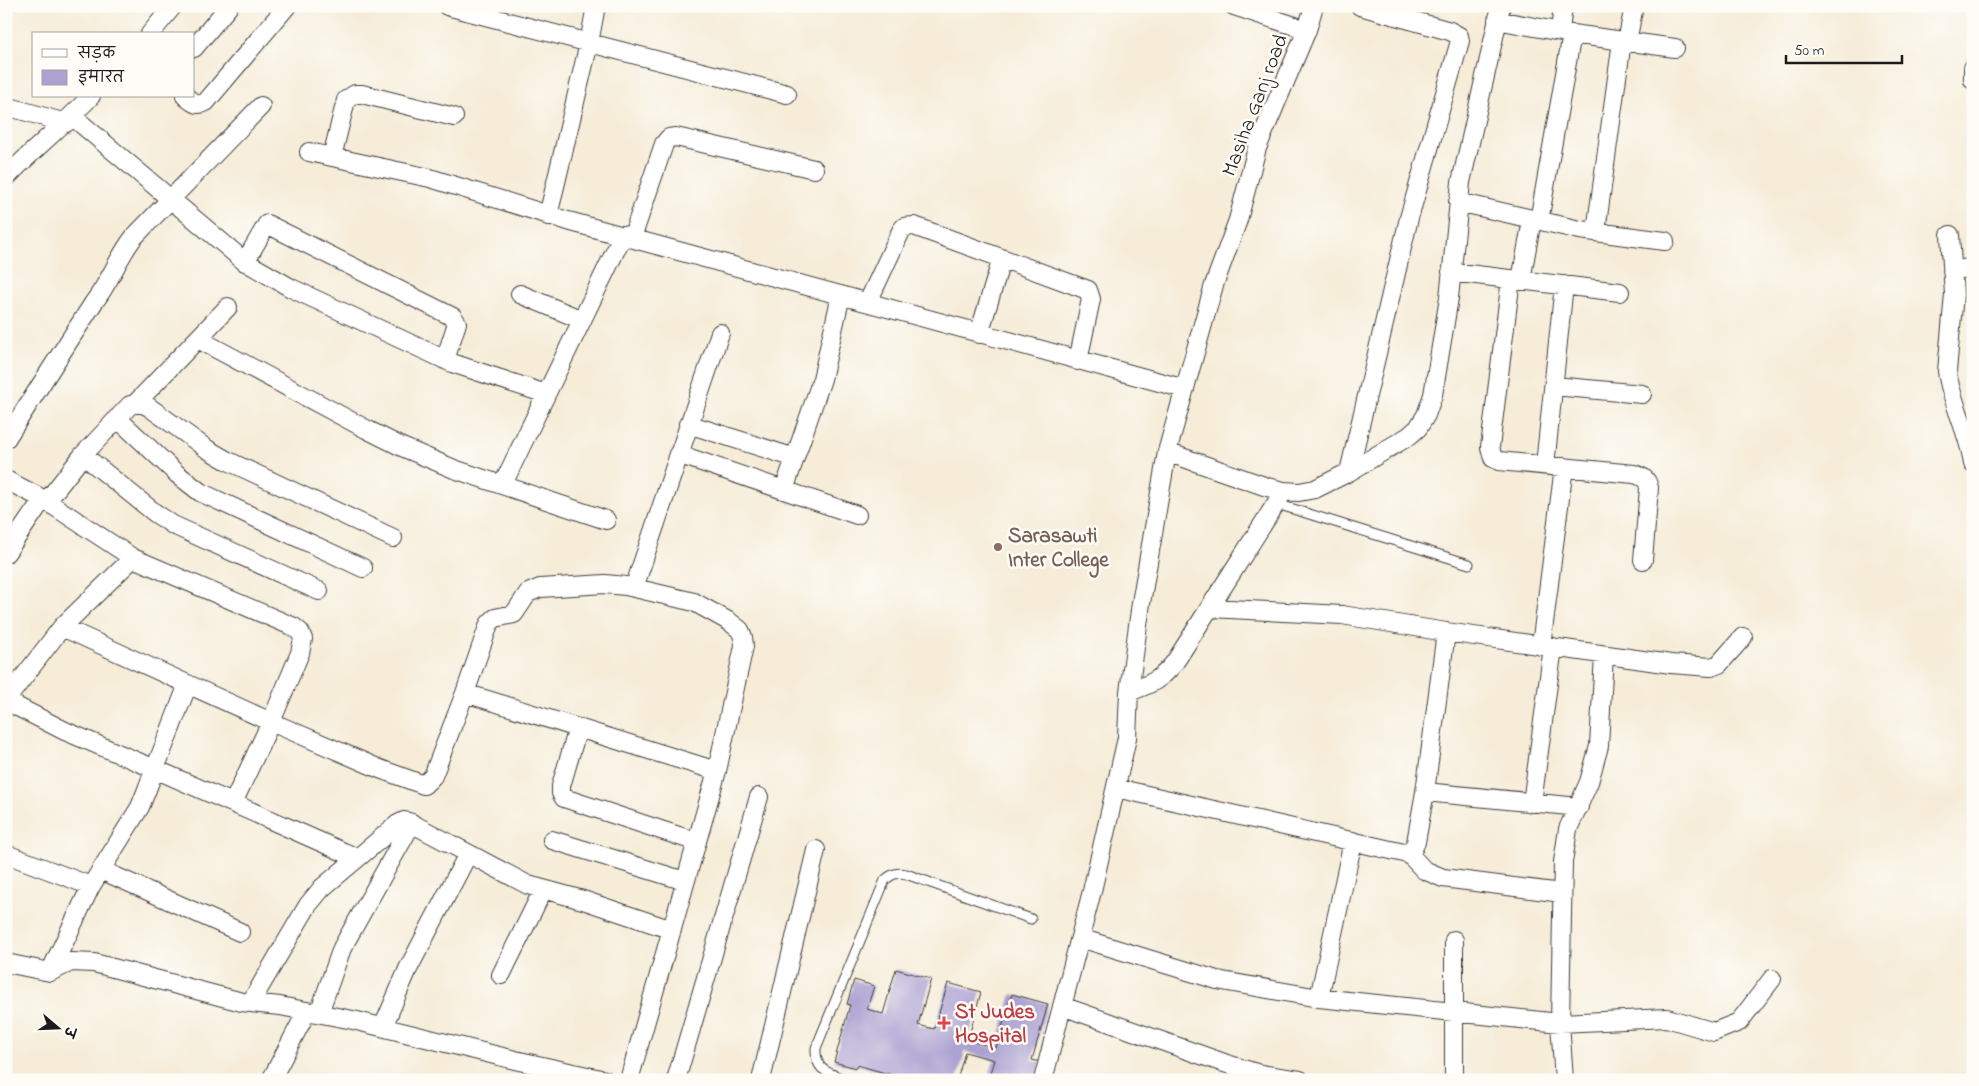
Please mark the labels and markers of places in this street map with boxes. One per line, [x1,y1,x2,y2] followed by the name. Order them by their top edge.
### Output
[1008,522,1109,578] place label: Sarasawti Inter College
[992,541,1004,553] marker: Sarasawti Inter College
[955,998,1035,1052] place label: St Judes Hospital
[937,1016,951,1030] marker: St Judes Hospital

